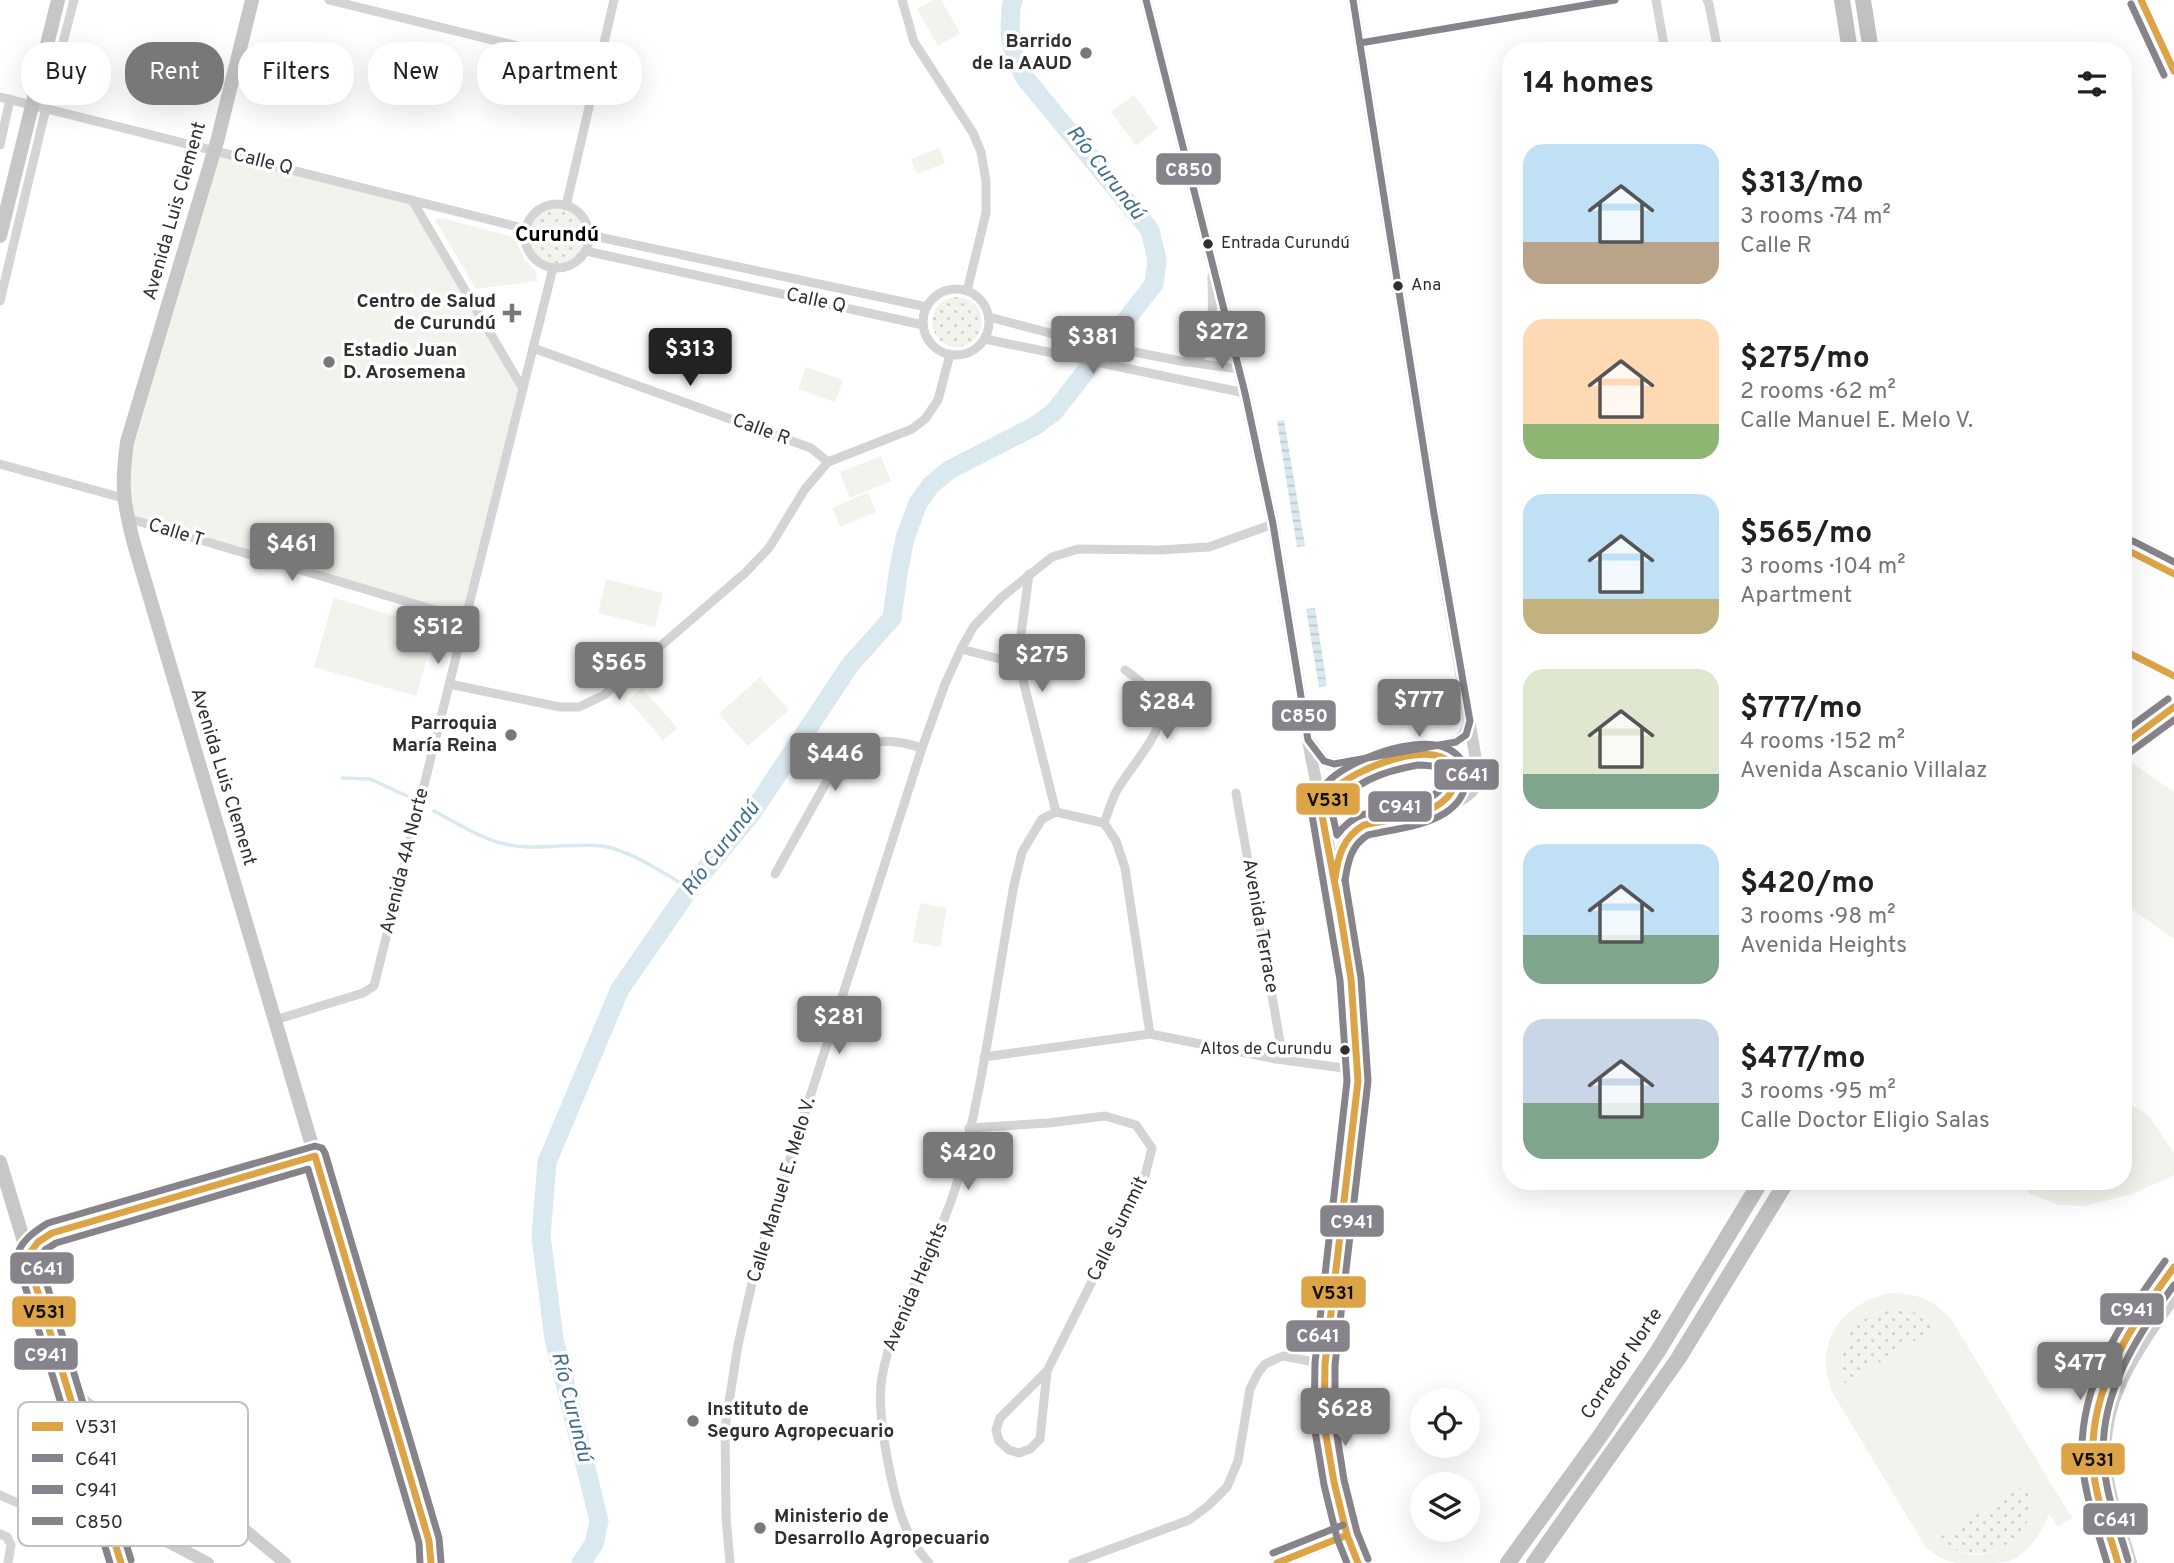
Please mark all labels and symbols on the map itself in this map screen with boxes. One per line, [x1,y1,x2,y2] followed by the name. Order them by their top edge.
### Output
[972,30,1072,76] place label: Barrido de la AAUD
[1078,45,1094,61] marker: Barrido de la AAUD
[138,119,212,303] street label: Avenida Luis Clement
[1060,120,1151,227] water label: Río Curundú
[231,143,295,181] street label: Calle Q
[1155,152,1222,186] line badge: C850
[1165,159,1213,183] text: C850
[515,222,599,249] district label: Curundú
[1221,233,1350,255] place label: Entrada Curundú
[1201,237,1215,251] marker: Entrada Curundú
[1411,275,1441,297] place label: Ana
[1391,279,1405,293] marker: Ana
[784,283,848,319] street label: Calle Q
[357,290,496,336] place label: Centro de Salud de Curundú
[502,303,522,323] marker: Centro de Salud de Curundú
[1181,312,1263,371] pin: $272
[1052,316,1134,376] pin: $381
[649,328,731,388] pin: $313
[343,339,466,385] place label: Estadio Juan D. Arosemena
[321,354,337,370] marker: Estadio Juan D. Arosemena
[729,409,793,451] street label: Calle R
[145,513,207,553] street label: Calle T
[251,524,333,583] pin: $461
[397,606,479,666] pin: $512
[1001,634,1083,694] pin: $275
[578,642,660,702] pin: $565
[1378,680,1460,739] pin: $777
[1126,682,1208,741] pin: $284
[185,685,261,869] street label: Avenida Luis Clement
[1271,699,1337,732] line badge: C850
[1280,705,1328,729] text: C850
[392,712,497,758] place label: Parroquia María Reina
[503,727,519,743] marker: Parroquia María Reina
[794,734,876,793] pin: $446
[1433,758,1500,791] line badge: C641
[1445,764,1489,788] text: C641
[1295,782,1361,816] line badge: V531
[375,786,435,936] street label: Avenida 4A Norte
[1306,789,1350,813] text: V531
[1367,790,1433,823] line badge: C941
[676,795,767,902] water label: Río Curundú
[1378,796,1422,820] text: C941
[1236,857,1284,995] street label: Avenida Terrace
[798,996,880,1056] pin: $281
[1200,1039,1332,1061] place label: Altos de Curundu
[1338,1043,1352,1057] marker: Altos de Curundu
[742,1094,822,1286] street label: Calle Manuel E. Melo V.
[927,1132,1009,1192] pin: $420
[1082,1173,1154,1285] street label: Calle Summit
[1319,1204,1385,1238] line badge: C941
[1330,1211,1374,1235] text: C941
[878,1219,954,1355] street label: Avenida Heights
[9,1251,75,1285] line badge: C641
[20,1258,64,1282] text: C641
[1300,1275,1367,1309] line badge: V531
[1311,1282,1355,1306] text: V531
[2099,1292,2165,1326] line badge: C941
[11,1295,77,1328] line badge: V531
[2110,1299,2154,1323] text: C941
[22,1301,66,1325] text: V531
[1576,1304,1668,1424] street label: Corredor Norte
[1285,1319,1351,1353] line badge: C641
[1296,1325,1340,1349] text: C641
[13,1337,79,1371] line badge: C941
[2039,1342,2121,1402] pin: $477
[24,1344,68,1368] text: C941
[544,1349,598,1466] water label: Río Curundú
[1304,1388,1386,1448] pin: $628
[707,1398,894,1444] place label: Instituto de Seguro Agropecuario
[18,1402,248,1546] legend
[685,1413,701,1429] marker: Instituto de Seguro Agropecuario
[75,1416,117,1440] text: V531
[2060,1442,2126,1476] line badge: V531
[75,1448,118,1472] text: C641
[2071,1449,2115,1473] text: V531
[75,1479,118,1503] text: C941
[2082,1502,2149,1536] line badge: C641
[774,1505,990,1551] place label: Ministerio de Desarrollo Agropecuario
[2093,1509,2137,1533] text: C641
[75,1511,123,1535] text: C850
[752,1520,768,1536] marker: Ministerio de Desarrollo Agropecuario

